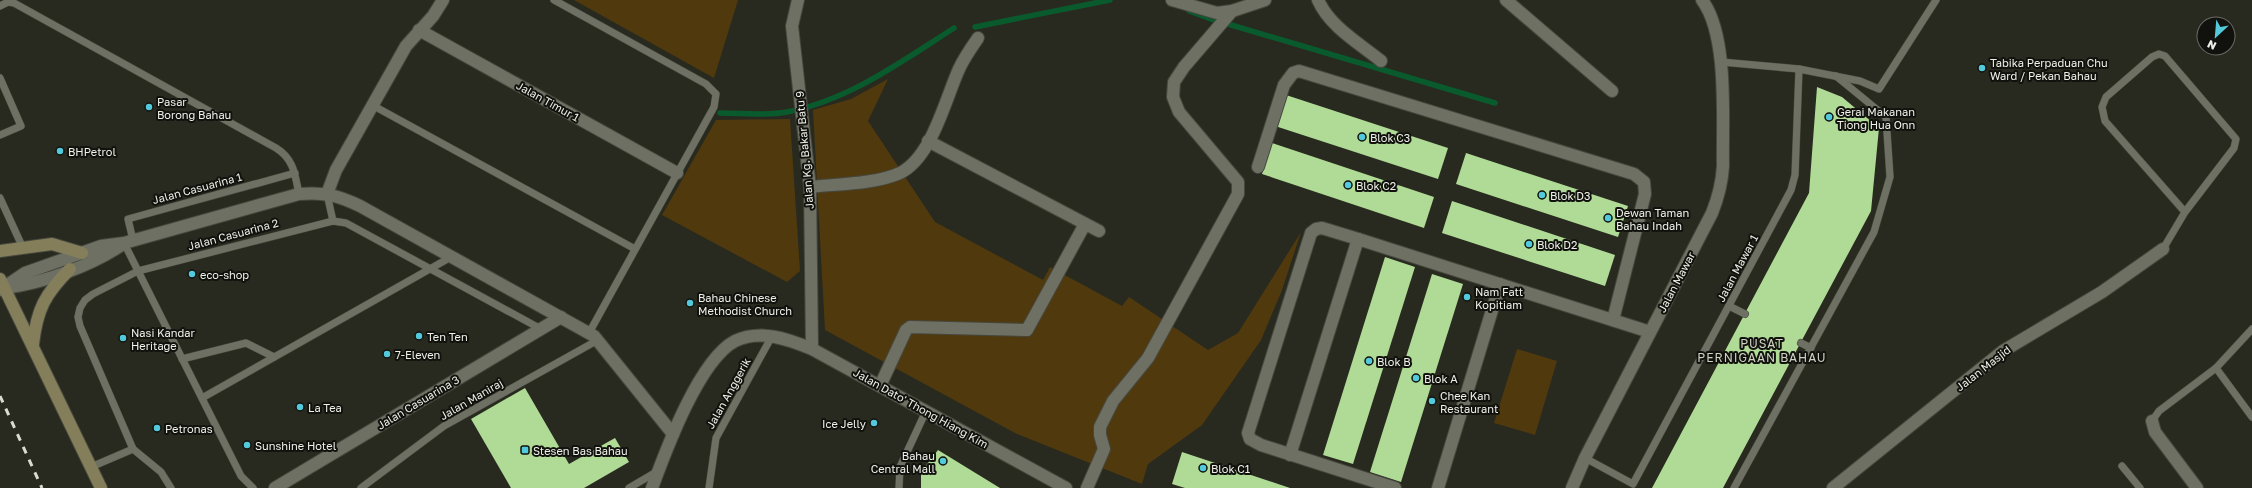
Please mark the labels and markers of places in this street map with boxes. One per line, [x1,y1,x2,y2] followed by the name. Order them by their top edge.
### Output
[1990,56,2108,82] place label: Tabika Perpaduan Chu Ward / Pekan Bahau
[1977,63,1987,73] marker: Tabika Perpaduan Chu Ward / Pekan Bahau
[157,95,231,121] place label: Pasar Borong Bahau
[144,102,154,112] marker: Pasar Borong Bahau
[1837,105,1915,131] place label: Gerai Makanan Tiong Hua Onn
[1824,112,1834,122] marker: Gerai Makanan Tiong Hua Onn
[1370,131,1410,144] place label: Blok C3
[1357,132,1367,142] marker: Blok C3
[68,145,116,158] place label: BHPetrol
[55,146,65,156] marker: BHPetrol
[1356,179,1396,192] place label: Blok C2
[1343,180,1353,190] marker: Blok C2
[1550,189,1590,202] place label: Blok D3
[1537,190,1547,200] marker: Blok D3
[1616,206,1689,232] place label: Dewan Taman Bahau Indah
[1603,213,1613,223] marker: Dewan Taman Bahau Indah
[1537,238,1577,251] place label: Blok D2
[1524,239,1534,249] marker: Blok D2
[200,268,249,281] place label: eco-shop
[187,269,197,279] marker: eco-shop
[1475,285,1523,311] place label: Nam Fatt Kopitiam
[698,291,792,317] place label: Bahau Chinese Methodist Church
[1462,292,1472,302] marker: Nam Fatt Kopitiam
[685,298,695,308] marker: Bahau Chinese Methodist Church
[131,326,196,352] place label: Nasi Kandar Heritage
[427,330,468,343] place label: Ten Ten
[414,331,424,341] marker: Ten Ten
[118,333,128,343] marker: Nasi Kandar Heritage
[395,348,440,361] place label: 7-Eleven
[382,349,392,359] marker: 7-Eleven
[1377,355,1411,368] place label: Blok B
[1364,356,1374,366] marker: Blok B
[1424,372,1458,385] place label: Blok A
[1411,373,1421,383] marker: Blok A
[1440,389,1498,415] place label: Chee Kan Restaurant
[1427,396,1437,406] marker: Chee Kan Restaurant
[308,401,342,414] place label: La Tea
[295,402,305,412] marker: La Tea
[822,417,866,430] place label: Ice Jelly
[869,418,879,428] marker: Ice Jelly
[165,422,213,435] place label: Petronas
[152,423,162,433] marker: Petronas
[255,439,337,452] place label: Sunshine Hotel
[242,440,252,450] marker: Sunshine Hotel
[533,444,628,457] place label: Stesen Bas Bahau
[520,445,530,455] marker: Stesen Bas Bahau
[871,449,935,475] place label: Bahau Central Mall
[938,456,948,466] marker: Bahau Central Mall
[1211,462,1250,475] place label: Blok C1
[1198,463,1208,473] marker: Blok C1

